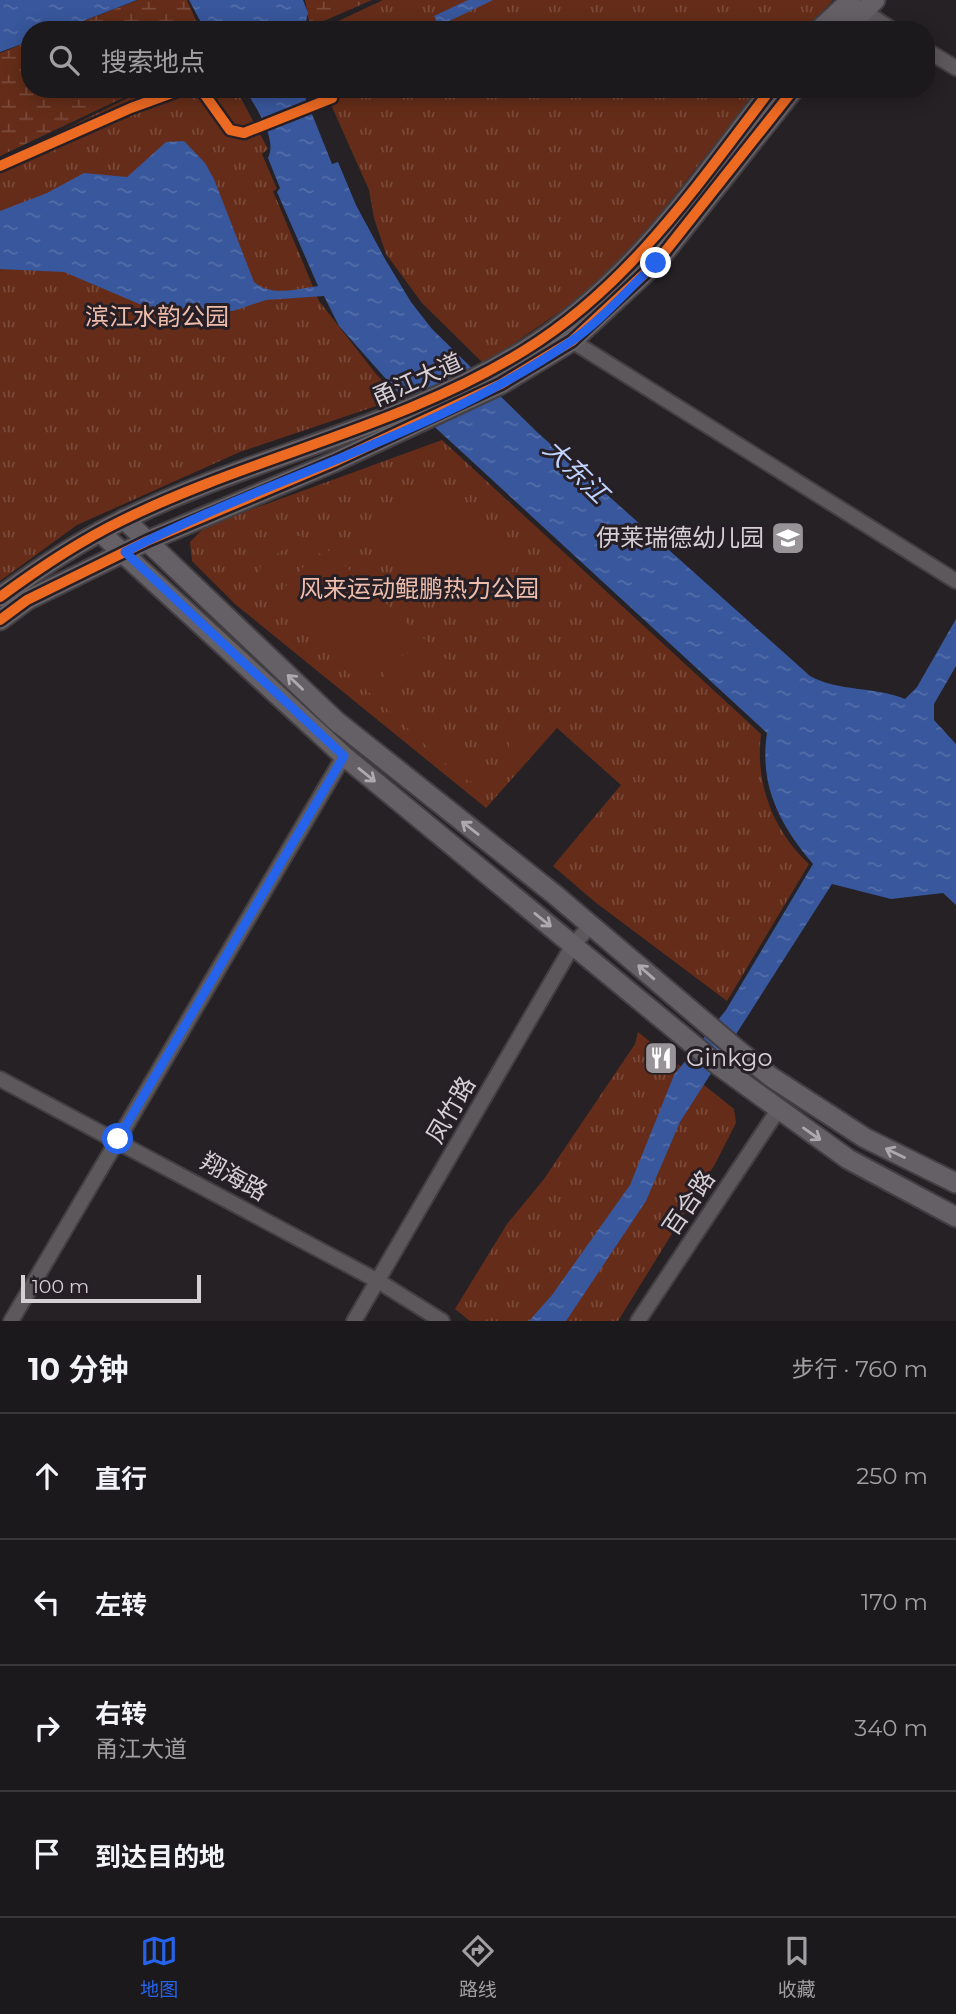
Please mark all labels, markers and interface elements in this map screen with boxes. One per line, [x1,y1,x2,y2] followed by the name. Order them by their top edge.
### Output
[21,21,935,98] search box
[45,41,83,79] icon: search
[101,46,205,78] text: 搜索地点
[640,247,671,278] route end
[85,302,229,331] park label: 滨江水韵公园
[367,347,467,412] street label: 甬江大道
[537,432,617,512] water label: 大东江
[769,519,807,557] school or university icon: 伊莱瑞德幼儿园
[596,523,764,552] place label: 伊莱瑞德幼儿园
[299,574,539,603] park label: 风来运动鲲鹏热力公园
[287,674,304,691] one-way arrow
[358,768,376,783] one-way arrow
[461,820,480,835] one-way arrow
[534,912,552,928] one-way arrow
[637,964,655,980] one-way arrow
[642,1039,680,1077] restaurant icon: Ginkgo
[686,1043,773,1072] place label: Ginkgo
[420,1071,481,1148] street label: 凤竹路
[102,1123,133,1154] route start
[802,1127,821,1141] one-way arrow
[885,1145,906,1159] one-way arrow
[196,1146,273,1207] street label: 翔海路
[656,1165,721,1241] street label: 百合路
[21,1272,201,1304] scale bar
[32,1275,89,1298] text: 100 m
[28,1351,129,1388] text: 10 分钟
[791,1355,928,1383] text: 步行 · 760 m
[28,1457,66,1495] icon: ahead
[856,1462,928,1490] text: 250 m
[95,1463,147,1495] text: 直行
[28,1583,66,1621] icon: left
[861,1588,928,1616] text: 170 m
[95,1589,147,1621] text: 左转
[95,1698,147,1730] text: 右转
[28,1709,66,1747] icon: right
[854,1714,928,1742] text: 340 m
[95,1735,187,1763] text: 甬江大道
[28,1835,66,1873] icon: arrive
[95,1841,225,1873] text: 到达目的地
[140,1932,178,2001] tab: 地图
[459,1932,497,2001] tab: 路线
[778,1932,816,2001] tab: 收藏

